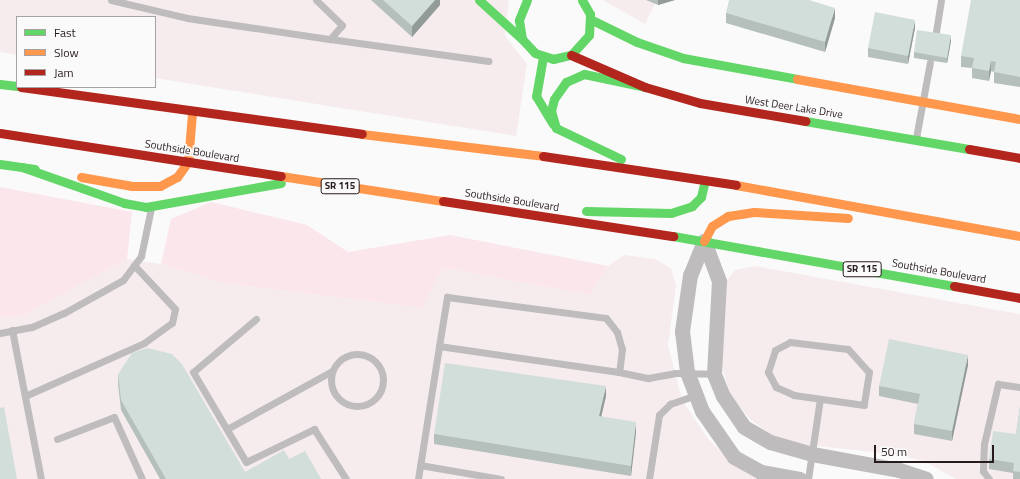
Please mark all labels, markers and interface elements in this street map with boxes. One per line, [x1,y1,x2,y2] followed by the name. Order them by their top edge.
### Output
[16,16,156,88] legend
[54,23,76,42] text: Fast
[54,43,79,62] text: Slow
[54,63,74,82] text: Jam
[744,93,844,121] street label: West Deer Lake Drive
[144,137,240,165] street label: Southside Boulevard
[320,178,360,194] road number: SR 115
[464,186,560,214] street label: Southside Boulevard
[891,256,987,286] street label: Southside Boulevard
[842,261,882,277] road number: SR 115
[876,437,996,463] scale bar
[881,442,907,461] text: 50 m

